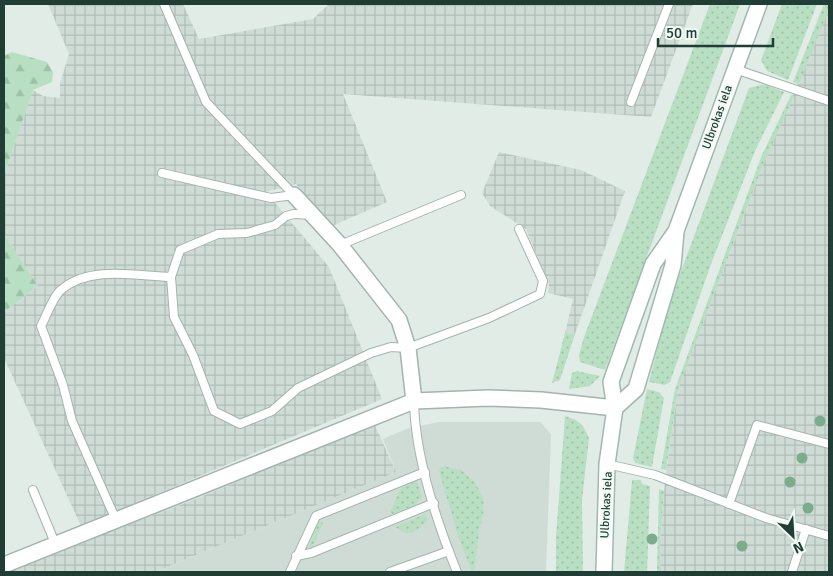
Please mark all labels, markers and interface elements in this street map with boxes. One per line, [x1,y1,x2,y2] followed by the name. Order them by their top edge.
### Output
[658,15,773,47] scale bar
[666,24,697,42] text: 50 m
[699,83,736,151] street label: Ulbrokas iela
[597,471,616,539] street label: Ulbrokas iela
[768,511,818,561] north arrow
[790,538,806,557] text: N

